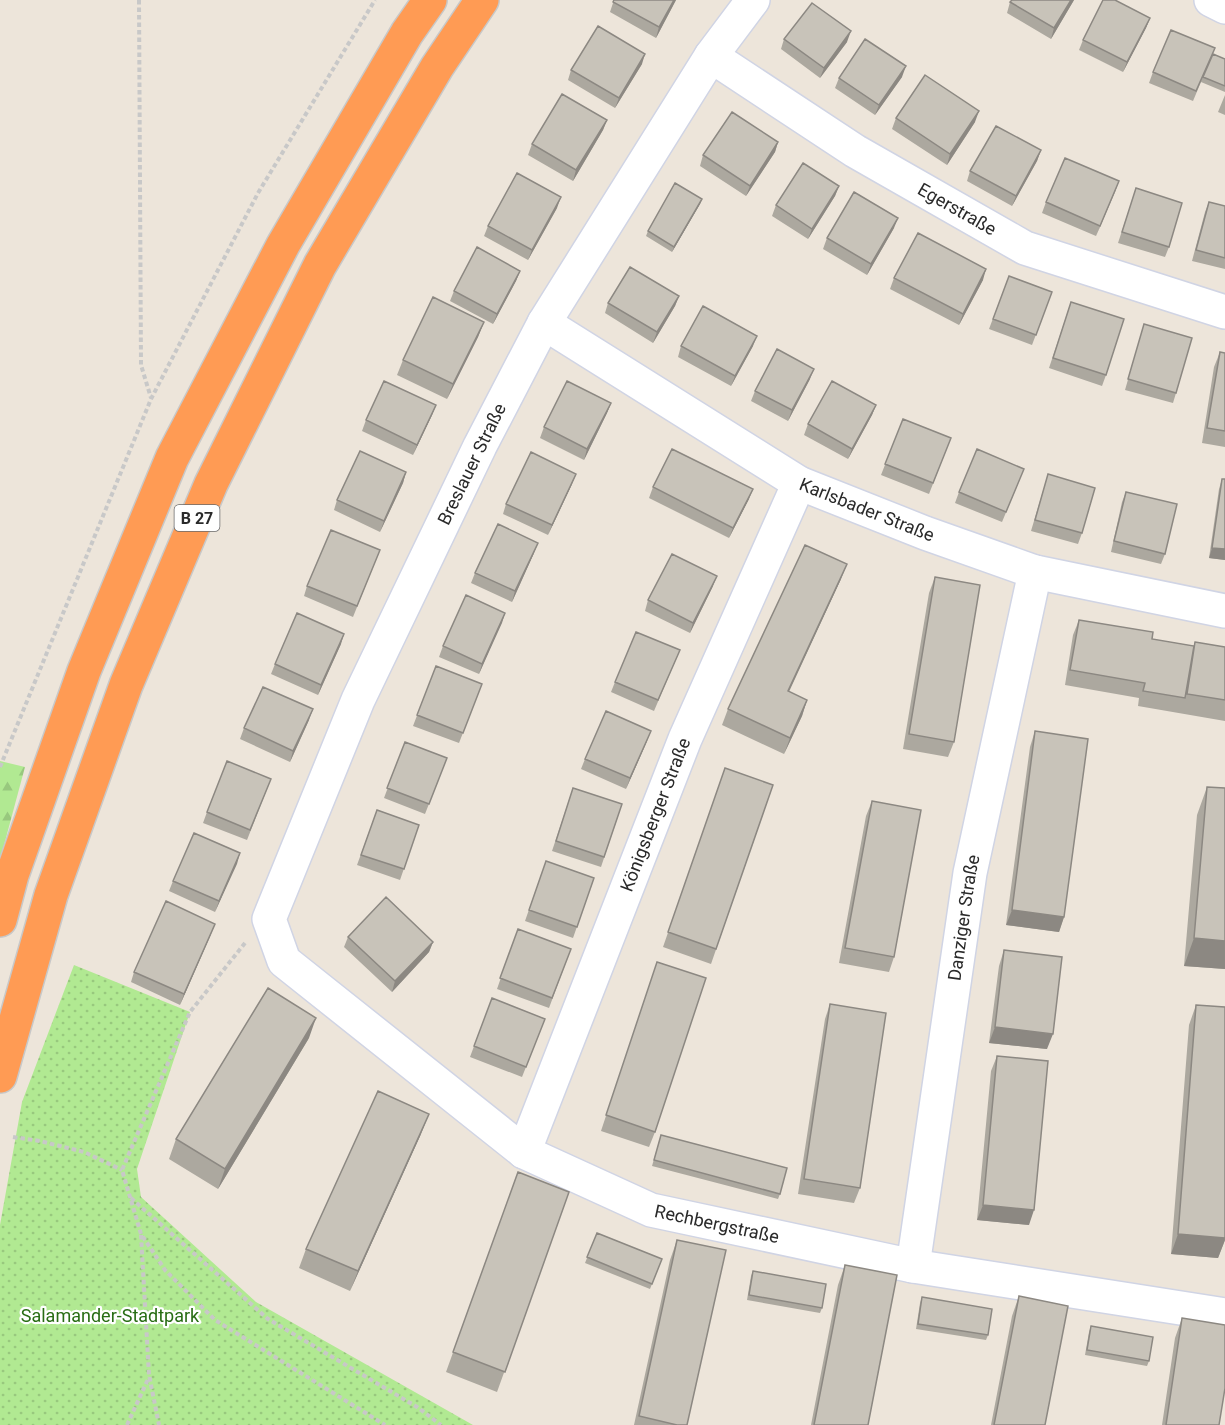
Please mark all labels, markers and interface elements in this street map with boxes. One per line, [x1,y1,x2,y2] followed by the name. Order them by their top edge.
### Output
[914,178,1000,239] street label: Egerstraße
[433,400,510,528] street label: Breslauer Straße
[796,473,937,545] street label: Karlsbader Straße
[174,505,220,531] road number: B 27
[616,735,694,894] street label: Königsberger Straße
[943,852,984,982] street label: Danziger Straße
[653,1200,781,1247] street label: Rechbergstraße
[21,1305,200,1326] park label: Salamander-Stadtpark

